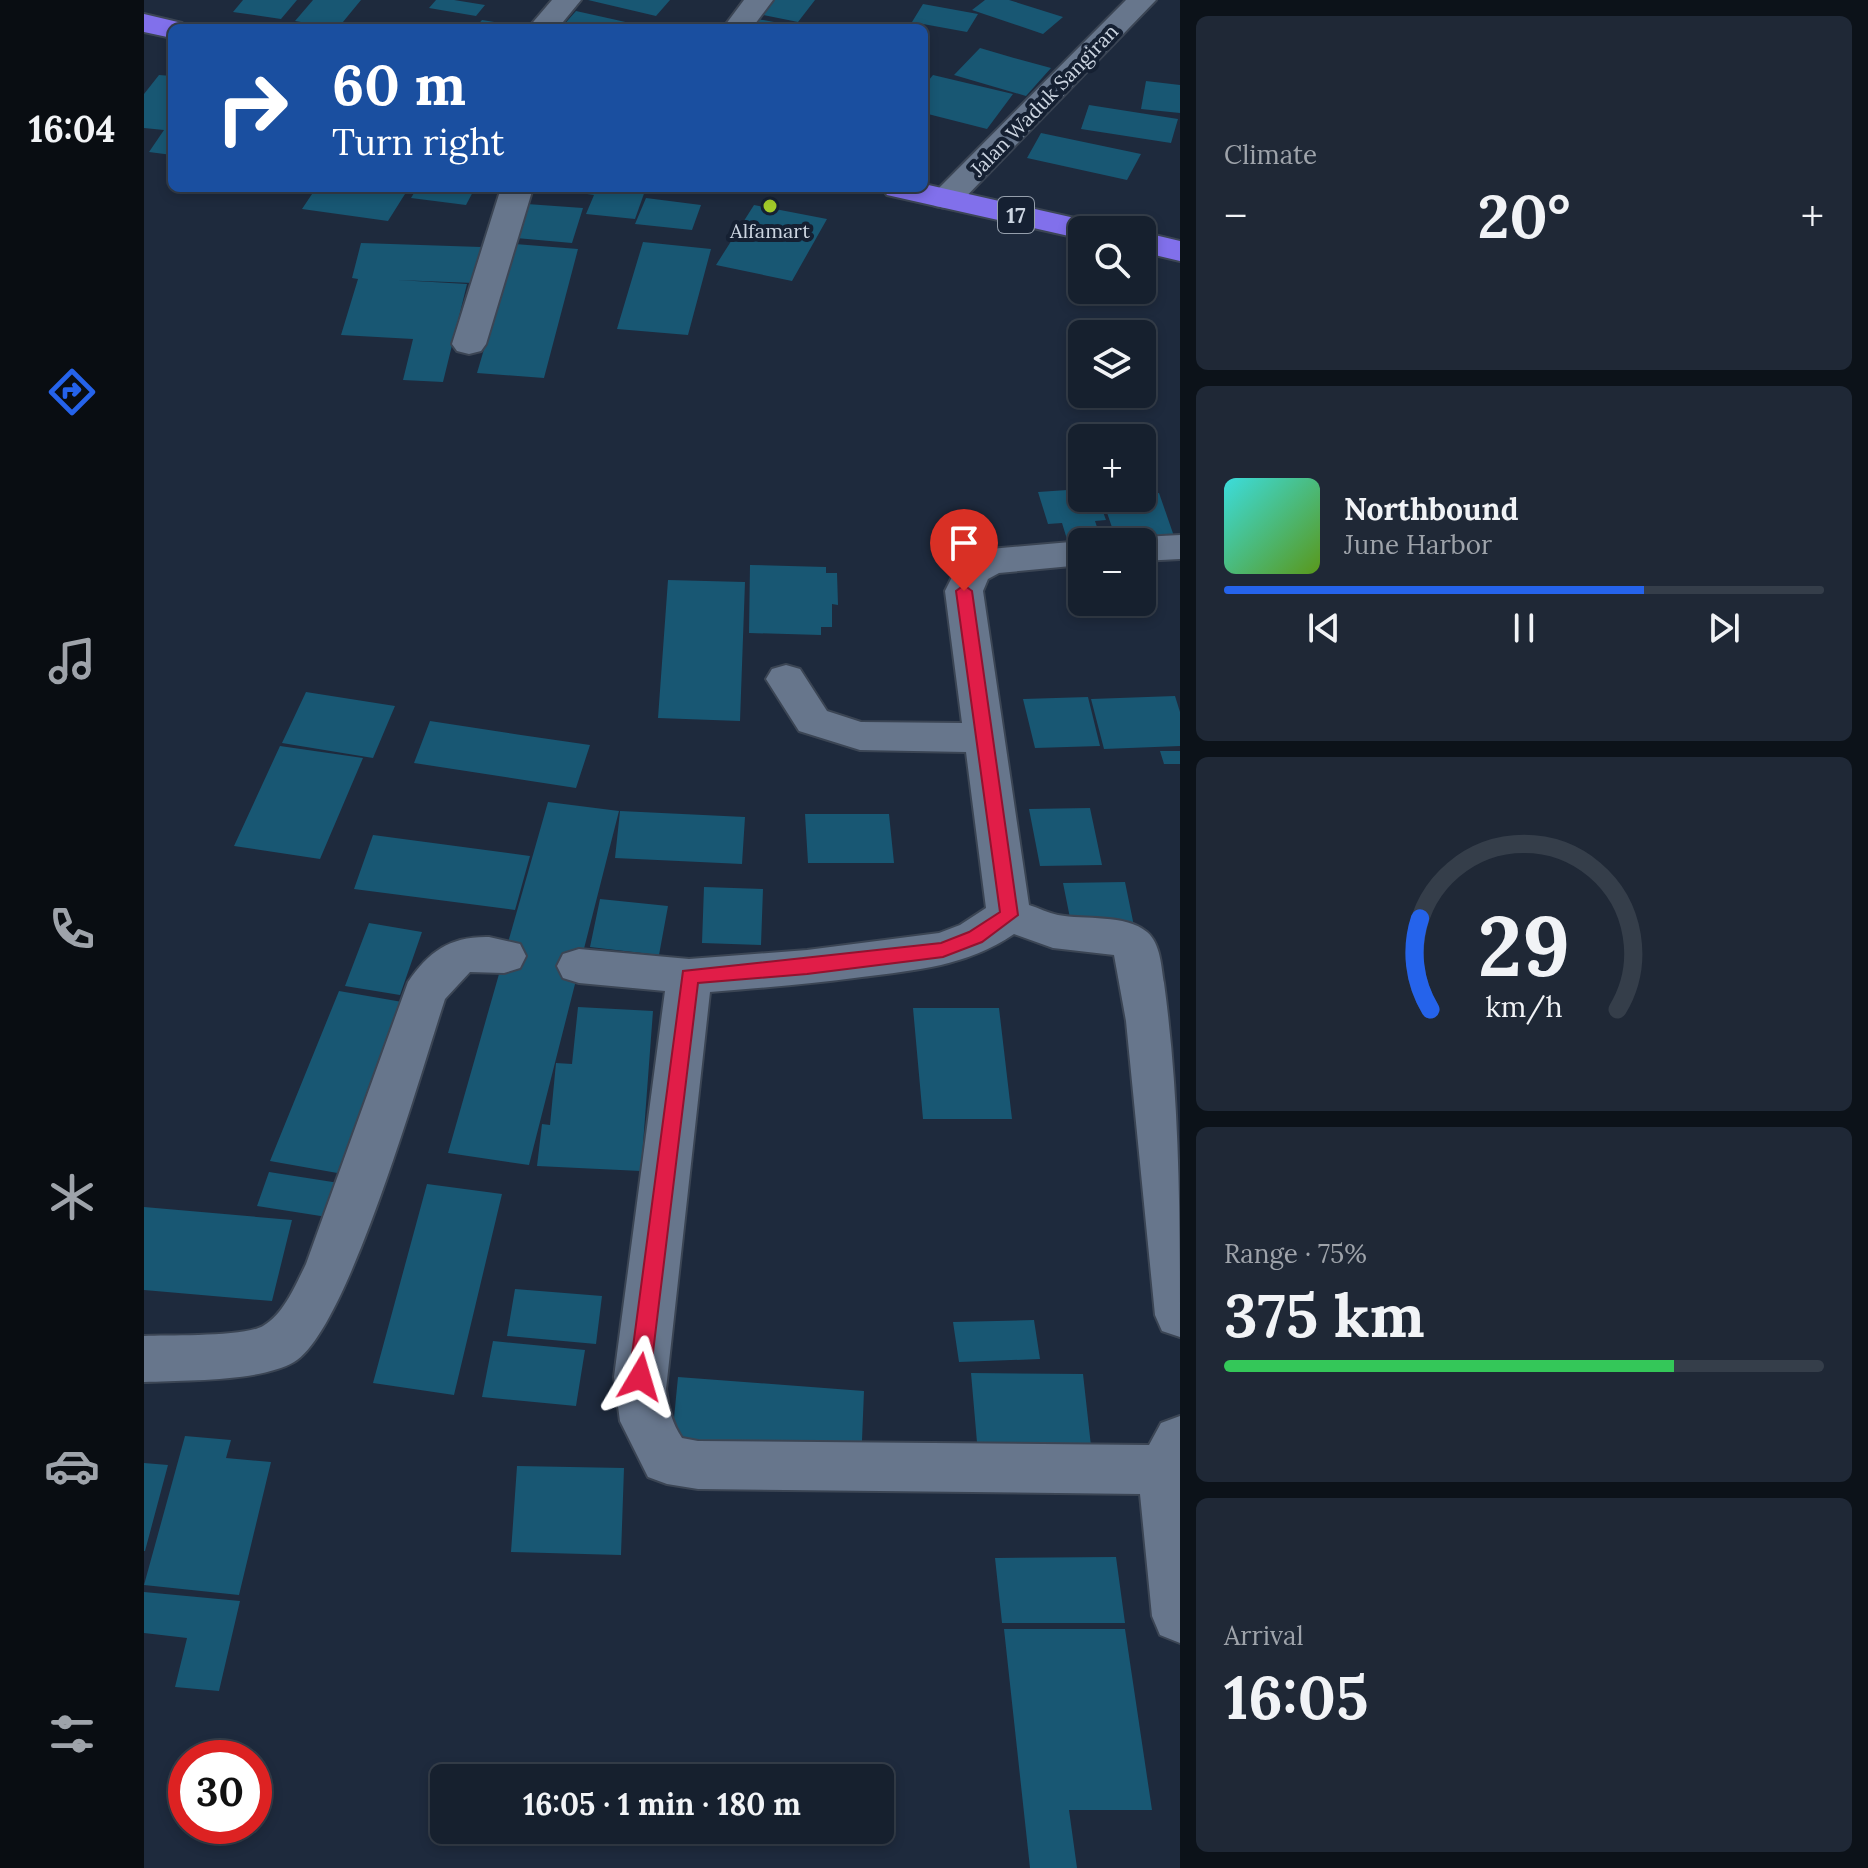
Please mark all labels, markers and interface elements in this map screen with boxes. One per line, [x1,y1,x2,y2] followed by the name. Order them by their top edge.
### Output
[964,19,1123,182] street label: Jalan Waduk Sangiran
[332,49,466,120] text: 60 m
[200,56,304,160] icon: right
[29,106,115,152] text: 16:04
[332,119,505,165] text: Turn right
[1224,138,1317,171] text: Climate
[1477,178,1571,254] text: 20°
[1224,188,1247,244] text: −
[1801,188,1824,244] text: +
[761,197,779,215] marker: Alfamart
[998,197,1034,233] road number: 17
[1068,216,1156,616] map controls
[1068,216,1156,304] button: search
[729,218,810,243] place label: Alfamart
[1068,320,1156,408] button: layers
[44,364,100,420] icon: directions
[1068,424,1156,512] button: +
[1344,490,1519,528] text: Northbound
[930,509,998,591] pin
[942,521,986,565] icon: arrive
[1068,528,1156,616] button: −
[1344,528,1492,561] text: June Harbor
[1302,606,1346,650] icon: previous
[1502,606,1546,650] icon: pause
[1702,606,1746,650] icon: next
[44,633,100,689] icon: music
[1478,892,1570,999] text: 29
[44,901,100,957] icon: phone
[1485,988,1563,1025] text: km/h
[44,1169,100,1225] icon: climate
[1224,1237,1367,1270] text: Range · 75%
[1224,1277,1425,1353] text: 375 km
[598,1335,682,1419] position arrow
[44,1438,100,1494] icon: car
[1224,1619,1303,1652] text: Arrival
[1224,1659,1368,1735] text: 16:05
[44,1706,100,1762] icon: filters
[168,1740,272,1844] speed limit sign: 30
[523,1785,801,1823] text: 16:05 · 1 min · 180 m

